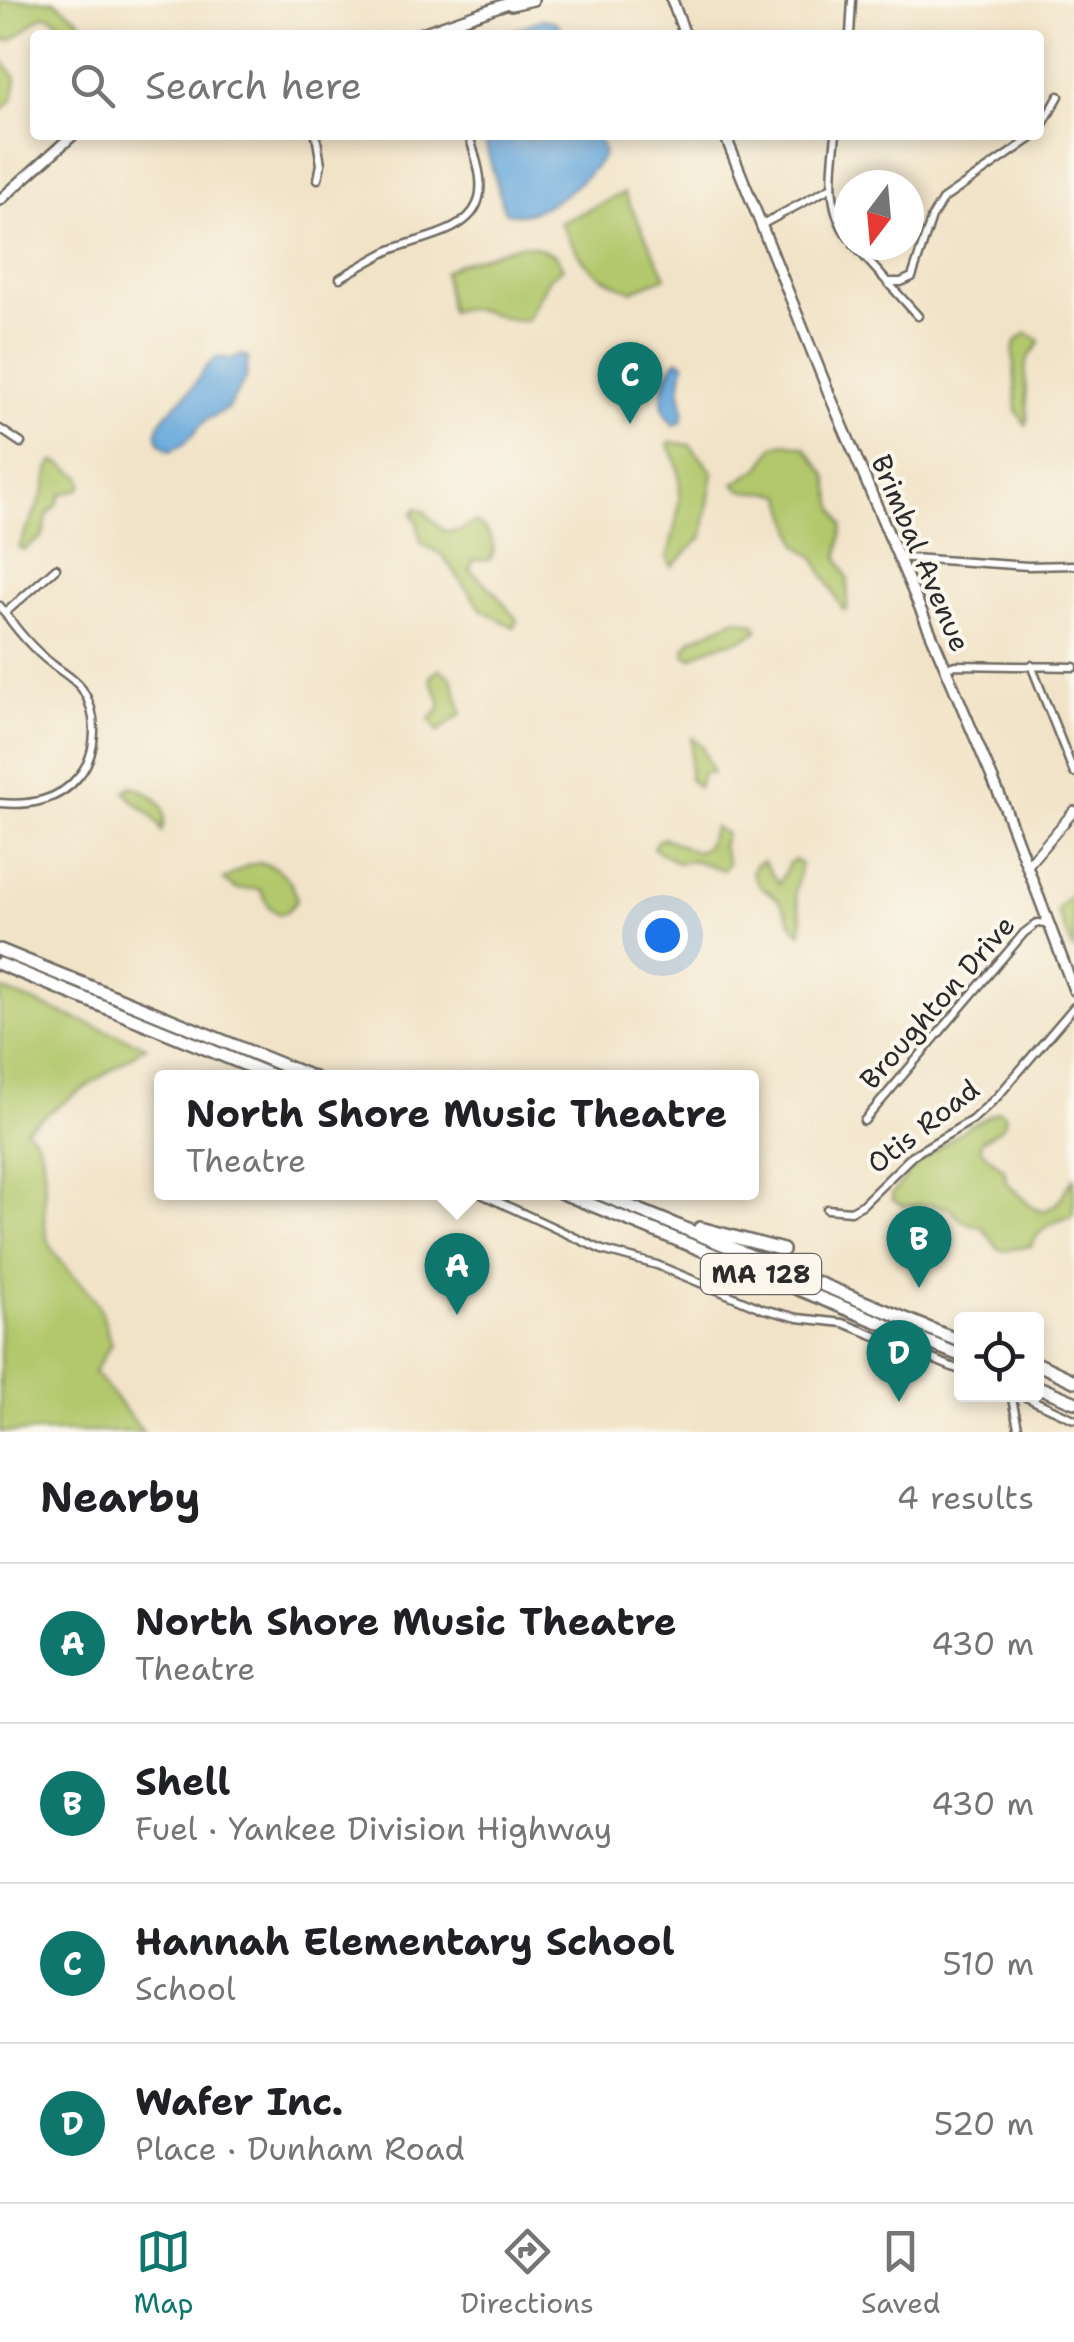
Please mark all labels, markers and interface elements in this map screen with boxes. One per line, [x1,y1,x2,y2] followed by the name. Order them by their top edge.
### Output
[30,30,1044,140] search box
[65,58,120,113] icon: search
[145,60,362,111] text: Search here
[834,170,924,260] north arrow
[598,342,662,424] pin: C
[862,449,980,657] street label: Brimbal Avenue
[851,907,1023,1097] street label: Broughton Drive
[637,910,688,961] your location
[154,1070,759,1200] popup
[859,1070,987,1182] street label: Otis Road
[186,1088,727,1139] text: North Shore Music Theatre
[186,1139,306,1182] text: Theatre
[886,1206,952,1288] pin: B
[424,1232,490,1315] pin: A
[701,1254,821,1294] road number: MA 128
[954,1312,1044,1402] map controls
[954,1312,1044,1402] button: locate
[866,1320,932,1402] pin: D
[40,1469,200,1525] text: Nearby
[897,1476,1034,1519] text: 4 results
[135,1596,676,1647] text: North Shore Music Theatre
[60,1622,85,1665] text: A
[931,1622,1034,1665] text: 430 m
[135,1647,255,1690] text: Theatre
[135,1756,230,1807] text: Shell
[63,1782,82,1825] text: B
[931,1782,1034,1825] text: 430 m
[135,1807,612,1850] text: Fuel · Yankee Division Highway
[135,1916,675,1967] text: Hannah Elementary School
[63,1942,82,1985] text: C
[942,1942,1034,1985] text: 510 m
[135,1967,236,2010] text: School
[135,2076,343,2127] text: Wafer Inc.
[61,2102,84,2145] text: D
[934,2102,1034,2145] text: 520 m
[135,2127,465,2170] text: Place · Dunham Road
[134,2224,193,2322] tab: Map
[460,2224,594,2322] tab: Directions
[861,2224,940,2322] tab: Saved

